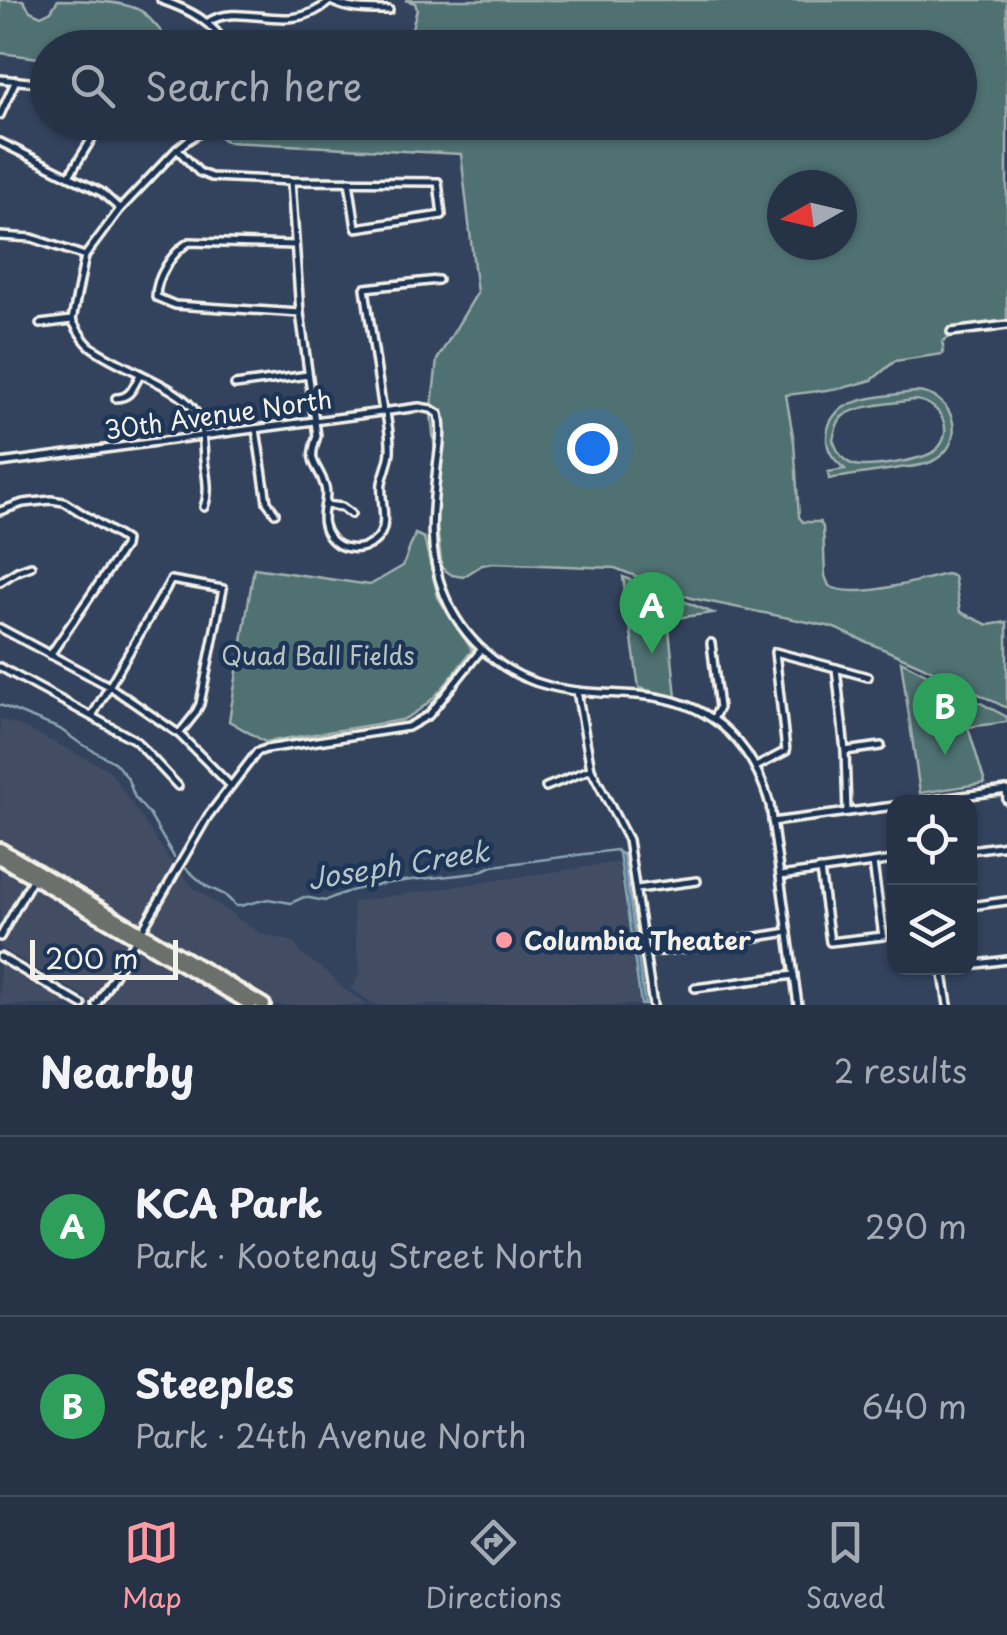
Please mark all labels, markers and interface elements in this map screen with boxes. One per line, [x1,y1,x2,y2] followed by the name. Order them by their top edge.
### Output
[30,30,977,140] search box
[145,57,362,114] text: Search here
[65,58,120,113] icon: search
[767,170,857,260] north arrow
[102,379,334,449] street label: 30th Avenue North
[567,423,618,474] your location
[620,572,684,654] pin: A
[221,636,415,674] park label: Quad Ball Fields
[912,672,978,755] pin: B
[887,795,977,975] map controls
[887,795,977,885] button: locate
[304,828,494,900] water label: Joseph Creek
[887,885,977,975] button: layers
[524,921,751,959] place label: Columbia Theater
[493,929,515,951] marker: Columbia Theater
[30,935,178,980] scale bar
[45,936,138,979] text: 200 m
[40,1039,194,1102] text: Nearby
[834,1046,967,1094] text: 2 results
[135,1174,322,1231] text: KCA Park
[60,1202,85,1250] text: A
[865,1202,967,1250] text: 290 m
[135,1231,583,1279] text: Park · Kootenay Street North
[135,1354,294,1411] text: Steeples
[62,1382,83,1430] text: B
[862,1382,967,1430] text: 640 m
[135,1411,527,1459] text: Park · 24th Avenue North
[122,1515,182,1618] tab: Map
[426,1515,562,1618] tab: Directions
[806,1515,885,1618] tab: Saved

